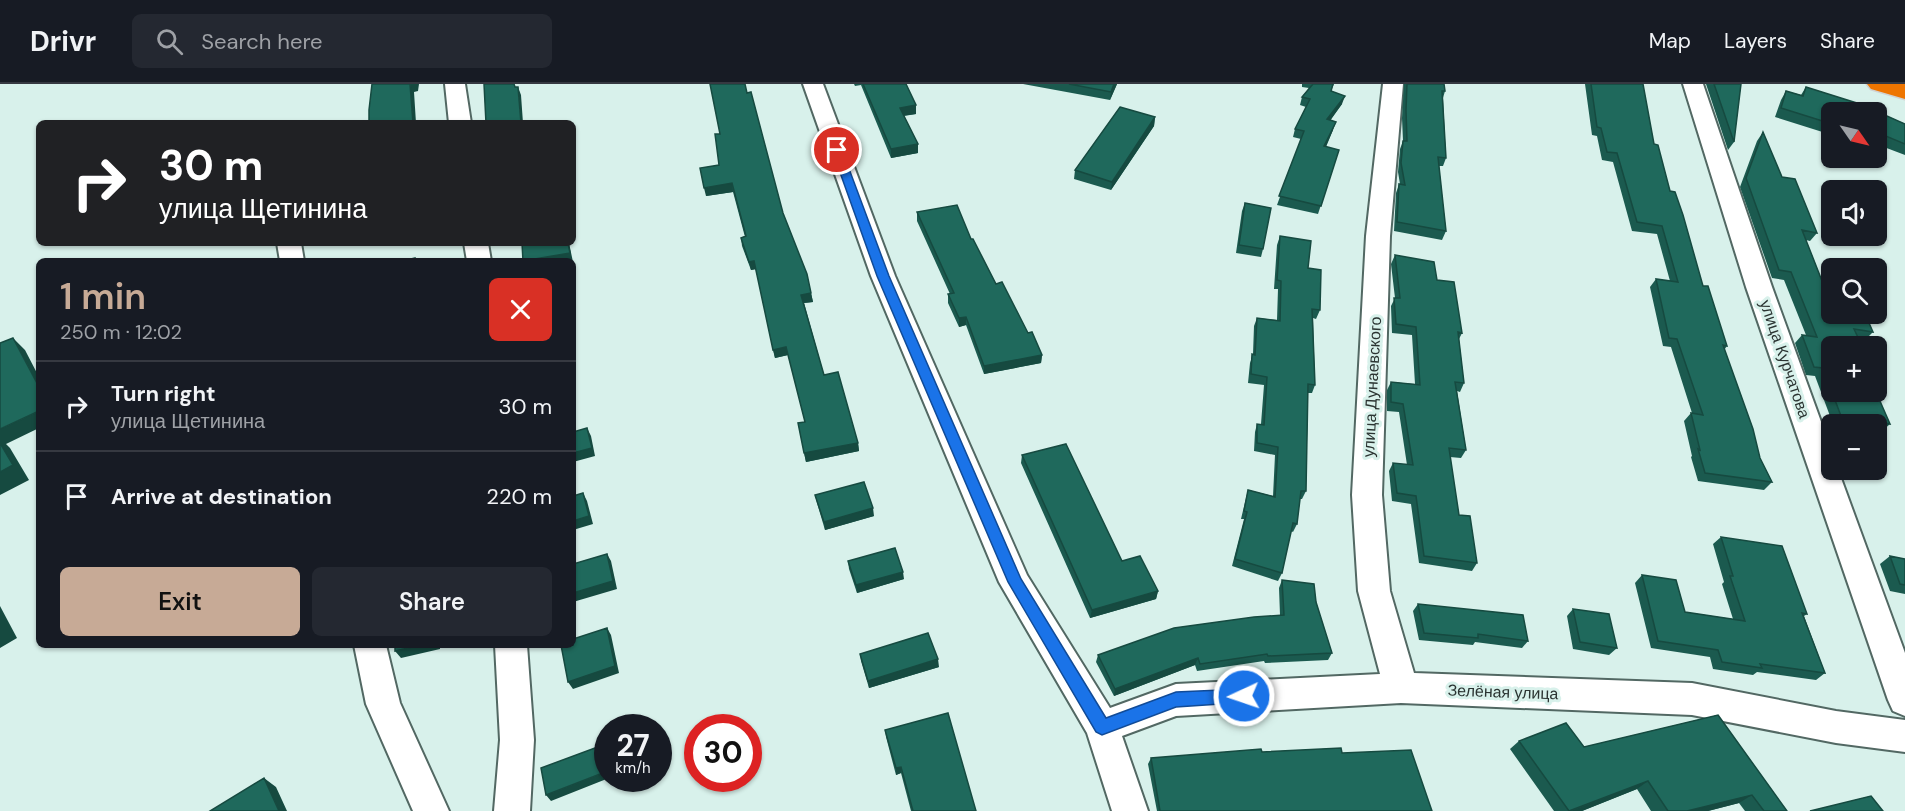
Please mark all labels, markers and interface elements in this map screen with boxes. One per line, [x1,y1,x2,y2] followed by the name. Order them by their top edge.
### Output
[132,14,552,68] search box
[30,23,96,60] text: Drivr
[153,25,186,58] icon: search
[201,27,323,56] text: Search here
[1649,27,1691,55] text: Map
[1724,27,1787,55] text: Layers
[1820,27,1875,55] text: Share
[1821,102,1887,168] north arrow
[1821,102,1887,480] map controls
[811,124,862,175] pin
[820,133,853,166] icon: arrive
[159,138,263,193] text: 30 m
[60,144,138,222] icon: right
[1821,180,1887,246] button: sound
[159,191,367,226] text: улица Щетинина
[1821,258,1887,324] button: search
[60,273,146,320] text: 1 min
[489,278,552,341] button: close
[1755,297,1815,421] street label: улица Курчатова
[1358,316,1386,458] street label: улица Дунаевского
[60,319,182,345] text: 250 m · 12:02
[1821,336,1887,402] button: +
[111,379,216,408] text: Turn right
[60,390,93,423] icon: right
[498,392,552,421] text: 30 m
[111,408,265,434] text: улица Щетинина
[1821,414,1887,480] button: −
[60,480,93,513] icon: arrive
[111,482,332,511] text: Arrive at destination
[486,482,552,511] text: 220 m
[60,567,300,636] button: Exit
[312,567,552,636] button: Share
[1212,664,1276,728] position arrow
[1447,680,1559,704] street label: Зелёная улица
[684,714,762,792] speed limit sign: 30
[616,726,650,765] text: 27
[615,758,651,778] text: km/h

